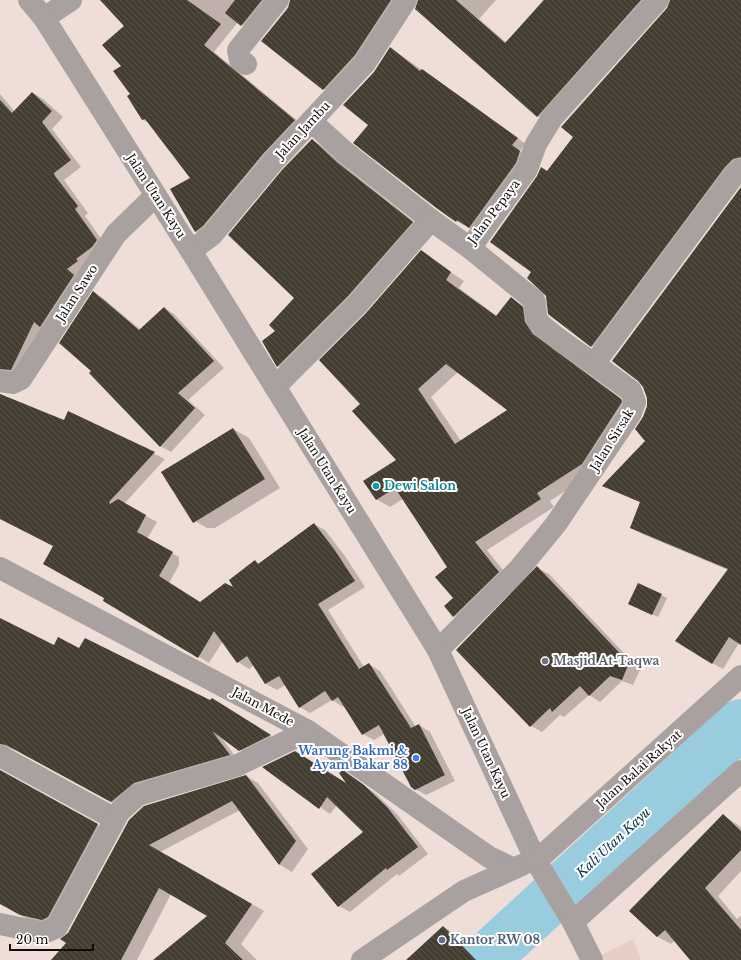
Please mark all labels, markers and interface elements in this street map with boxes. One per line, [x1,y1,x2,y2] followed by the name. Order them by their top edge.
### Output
[271,98,333,163] street label: Jalan Jambu
[122,149,189,241] street label: Jalan Utan Kayu
[463,176,523,248] street label: Jalan Pepaya
[51,261,101,326] street label: Jalan Sawo
[586,405,637,475] street label: Jalan Sirsak
[294,424,360,516] street label: Jalan Utan Kayu
[384,478,456,493] place label: Dewi Salon
[371,481,381,491] marker: Dewi Salon
[553,653,660,668] place label: Masjid At-Taqwa
[540,656,550,666] marker: Masjid At-Taqwa
[228,683,297,729] street label: Jalan Mede
[458,704,514,800] street label: Jalan Utan Kayu
[592,726,685,812] street label: Jalan Balai Rakyat
[297,743,408,772] place label: Warung Bakmi & Ayam Bakar 88
[411,753,421,763] marker: Warung Bakmi & Ayam Bakar 88
[572,803,654,882] water label: Kali Utan Kayu
[10,926,93,952] scale bar
[16,932,48,947] text: 20 m
[450,932,541,947] place label: Kantor RW 08
[437,935,447,945] marker: Kantor RW 08

